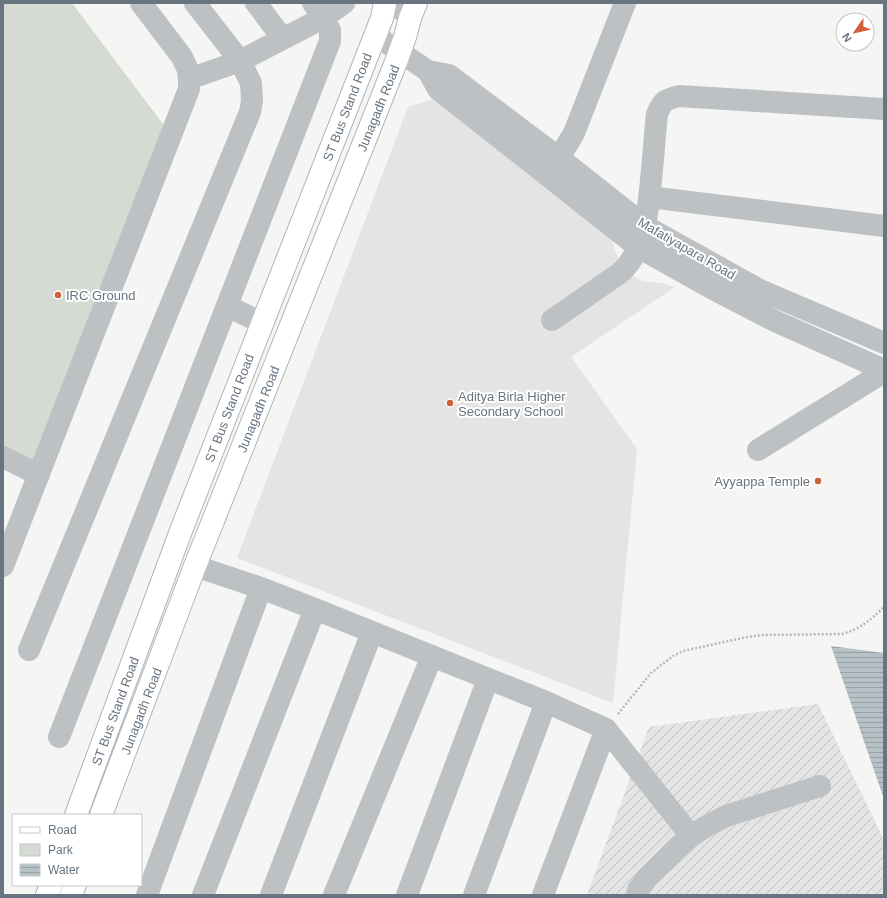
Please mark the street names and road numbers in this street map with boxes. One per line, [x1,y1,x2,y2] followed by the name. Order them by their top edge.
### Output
[320,51,375,163] street label: ST Bus Stand Road
[354,63,403,154] street label: Junagadh Road
[635,214,738,282] street label: Mafatiyapara Road
[202,352,257,464] street label: ST Bus Stand Road
[234,364,283,455] street label: Junagadh Road
[89,655,142,768] street label: ST Bus Stand Road
[118,666,165,757] street label: Junagadh Road

